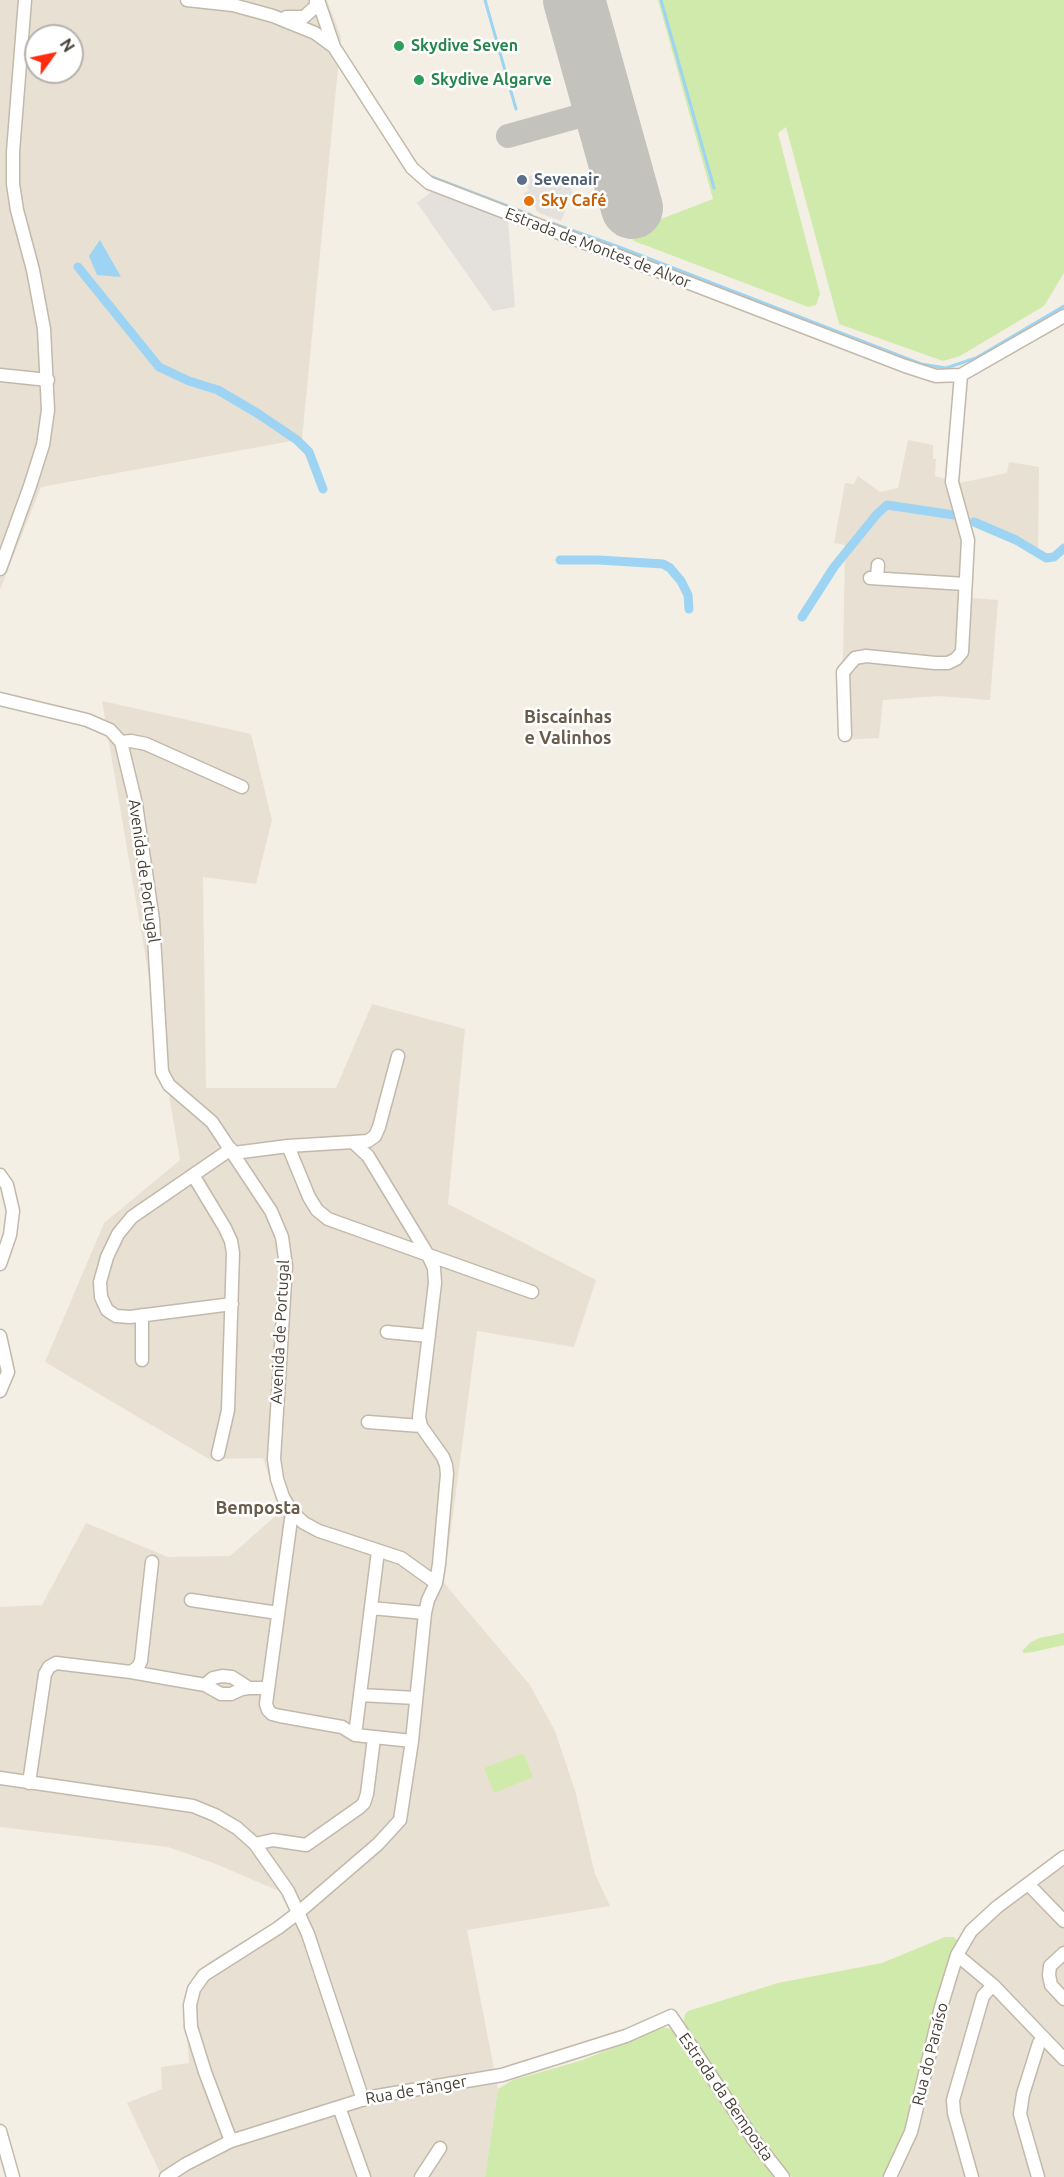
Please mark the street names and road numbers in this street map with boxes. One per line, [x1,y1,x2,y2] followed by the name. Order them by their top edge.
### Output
[502,204,694,292] street label: Estrada de Montes de Alvor
[124,798,164,944] street label: Avenida de Portugal
[267,1259,293,1405] street label: Avenida de Portugal
[908,2001,952,2107] street label: Rua do Paraíso
[675,2029,777,2165] street label: Estrada da Bemposta
[364,2072,468,2108] street label: Rua de Tânger

